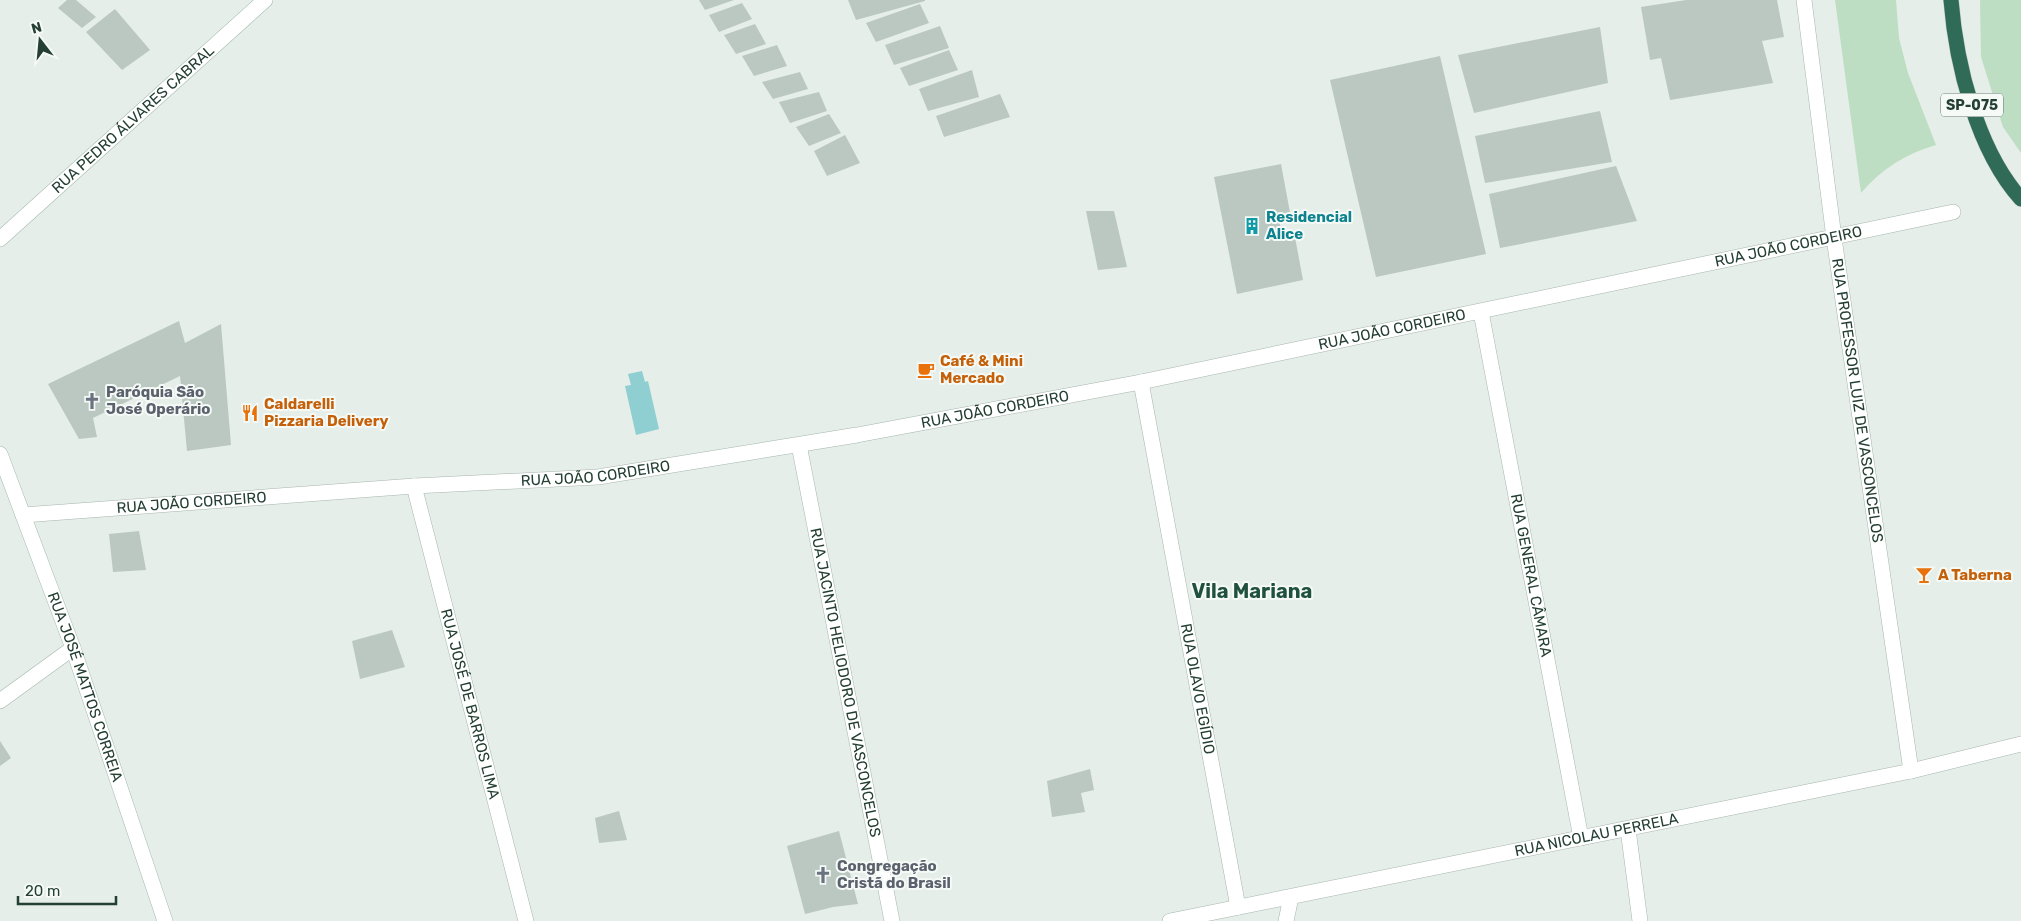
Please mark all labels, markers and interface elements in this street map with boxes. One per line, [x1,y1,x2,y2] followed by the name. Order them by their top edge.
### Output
[15,15,65,65] north arrow
[29,18,44,38] text: N
[48,41,218,197] street label: RUA PEDRO ÁLVARES CABRAL
[1941,94,2003,116] road number: SP-075
[1266,208,1352,243] place label: Residencial Alice
[1242,216,1262,236] building icon: Residencial Alice
[1713,222,1864,271] street label: RUA JOÃO CORDEIRO
[1828,257,1887,544] street label: RUA PROFESSOR LUIZ DE VASCONCELOS
[1317,305,1467,354] street label: RUA JOÃO CORDEIRO
[940,352,1023,387] place label: Café & Mini Mercado
[916,360,936,380] cafe icon: Café & Mini Mercado
[106,383,210,418] place label: Paróquia São José Operário
[919,387,1070,432] street label: RUA JOÃO CORDEIRO
[82,391,102,411] church icon: Paróquia São José Operário
[264,395,389,430] place label: Caldarelli Pizzaria Delivery
[240,403,260,423] restaurant icon: Caldarelli Pizzaria Delivery
[520,456,671,490] street label: RUA JOÃO CORDEIRO
[116,488,267,517] street label: RUA JOÃO CORDEIRO
[1507,492,1555,658] street label: RUA GENERAL CÂMARA
[806,526,884,839] street label: RUA JACINTO HELIODORO DE VASCONCELOS
[1914,565,1934,585] bar icon: A Taberna
[1938,566,2012,584] place label: A Taberna
[1192,579,1312,603] district label: Vila Mariana
[44,590,126,784] street label: RUA JOSÉ MATTOS CORREIA
[437,607,503,801] street label: RUA JOSÉ DE BARROS LIMA
[1177,622,1219,756] street label: RUA OLAVO EGÍDIO
[1513,809,1680,860] street label: RUA NICOLAU PERRELA
[837,857,951,892] place label: Congregação Cristã do Brasil
[813,865,833,885] church icon: Congregação Cristã do Brasil
[18,874,115,906] scale bar
[25,882,60,900] text: 20 m

